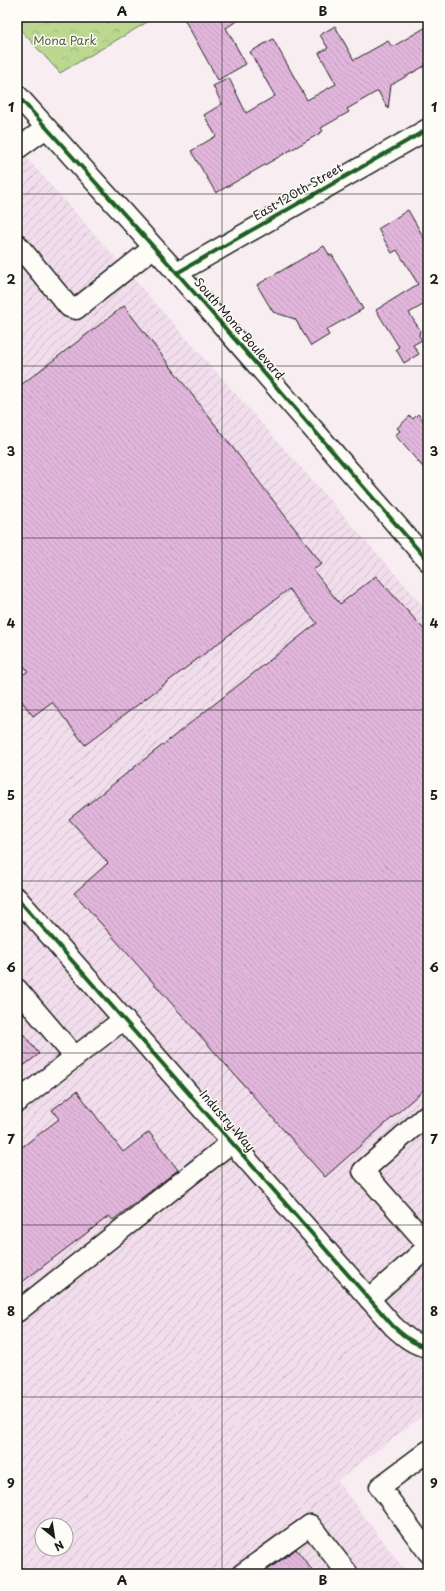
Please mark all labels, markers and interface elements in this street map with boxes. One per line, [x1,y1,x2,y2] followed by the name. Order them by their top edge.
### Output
[117,1,127,20] text: A
[319,1,328,20] text: B
[33,31,97,49] park label: Mona Park
[8,97,14,116] text: 1
[431,97,437,116] text: 1
[249,158,346,224] street label: East 120th Street
[6,269,16,288] text: 2
[429,269,439,288] text: 2
[190,273,290,384] street label: South Mona Boulevard
[7,441,16,460] text: 3
[430,441,439,460] text: 3
[7,613,16,632] text: 4
[430,613,439,632] text: 4
[7,785,15,804] text: 5
[430,785,438,804] text: 5
[6,957,16,976] text: 6
[429,957,439,976] text: 6
[196,1086,260,1155] street label: Industry Way
[7,1129,15,1148] text: 7
[430,1129,438,1148] text: 7
[7,1301,15,1320] text: 8
[430,1301,438,1320] text: 8
[7,1473,15,1492] text: 9
[430,1473,438,1492] text: 9
[34,1517,74,1557] north arrow
[51,1537,67,1556] text: N
[117,1570,127,1589] text: A
[319,1570,328,1589] text: B

